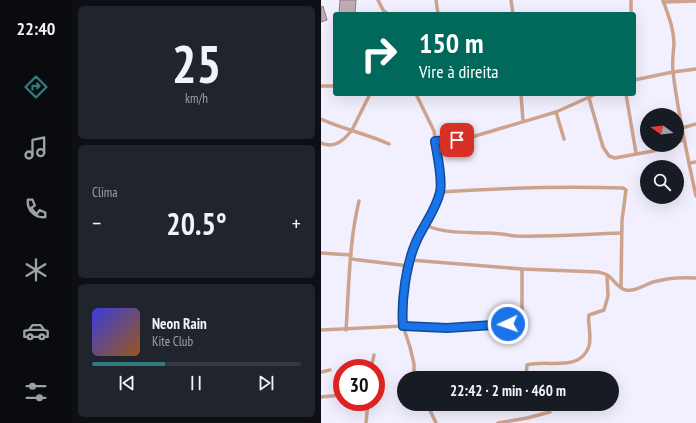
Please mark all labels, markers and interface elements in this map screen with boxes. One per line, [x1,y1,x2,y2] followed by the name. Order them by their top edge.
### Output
[17,17,55,40] text: 22:40
[419,24,483,61] text: 150 m
[353,28,405,80] icon: right
[172,30,221,97] text: 25
[419,60,499,83] text: Vire à direita
[22,73,50,101] icon: directions
[185,90,208,107] text: km/h
[640,108,684,152] north arrow
[640,108,684,204] map controls
[440,123,474,157] pin
[446,129,468,151] icon: arrive
[22,134,50,162] icon: music
[640,160,684,204] button: search
[92,184,117,201] text: Clima
[22,195,50,223] icon: phone
[166,204,227,243] text: 20.5°
[92,209,101,237] text: −
[292,209,301,237] text: +
[22,256,50,284] icon: climate
[487,303,529,345] position arrow
[152,314,207,333] text: Neon Rain
[22,317,50,345] icon: car
[152,333,193,350] text: Kite Club
[333,359,385,411] speed limit sign: 30
[116,372,138,394] icon: previous
[185,372,207,394] icon: pause
[255,372,277,394] icon: next
[22,378,50,406] icon: filters
[450,381,566,400] text: 22:42 · 2 min · 460 m

